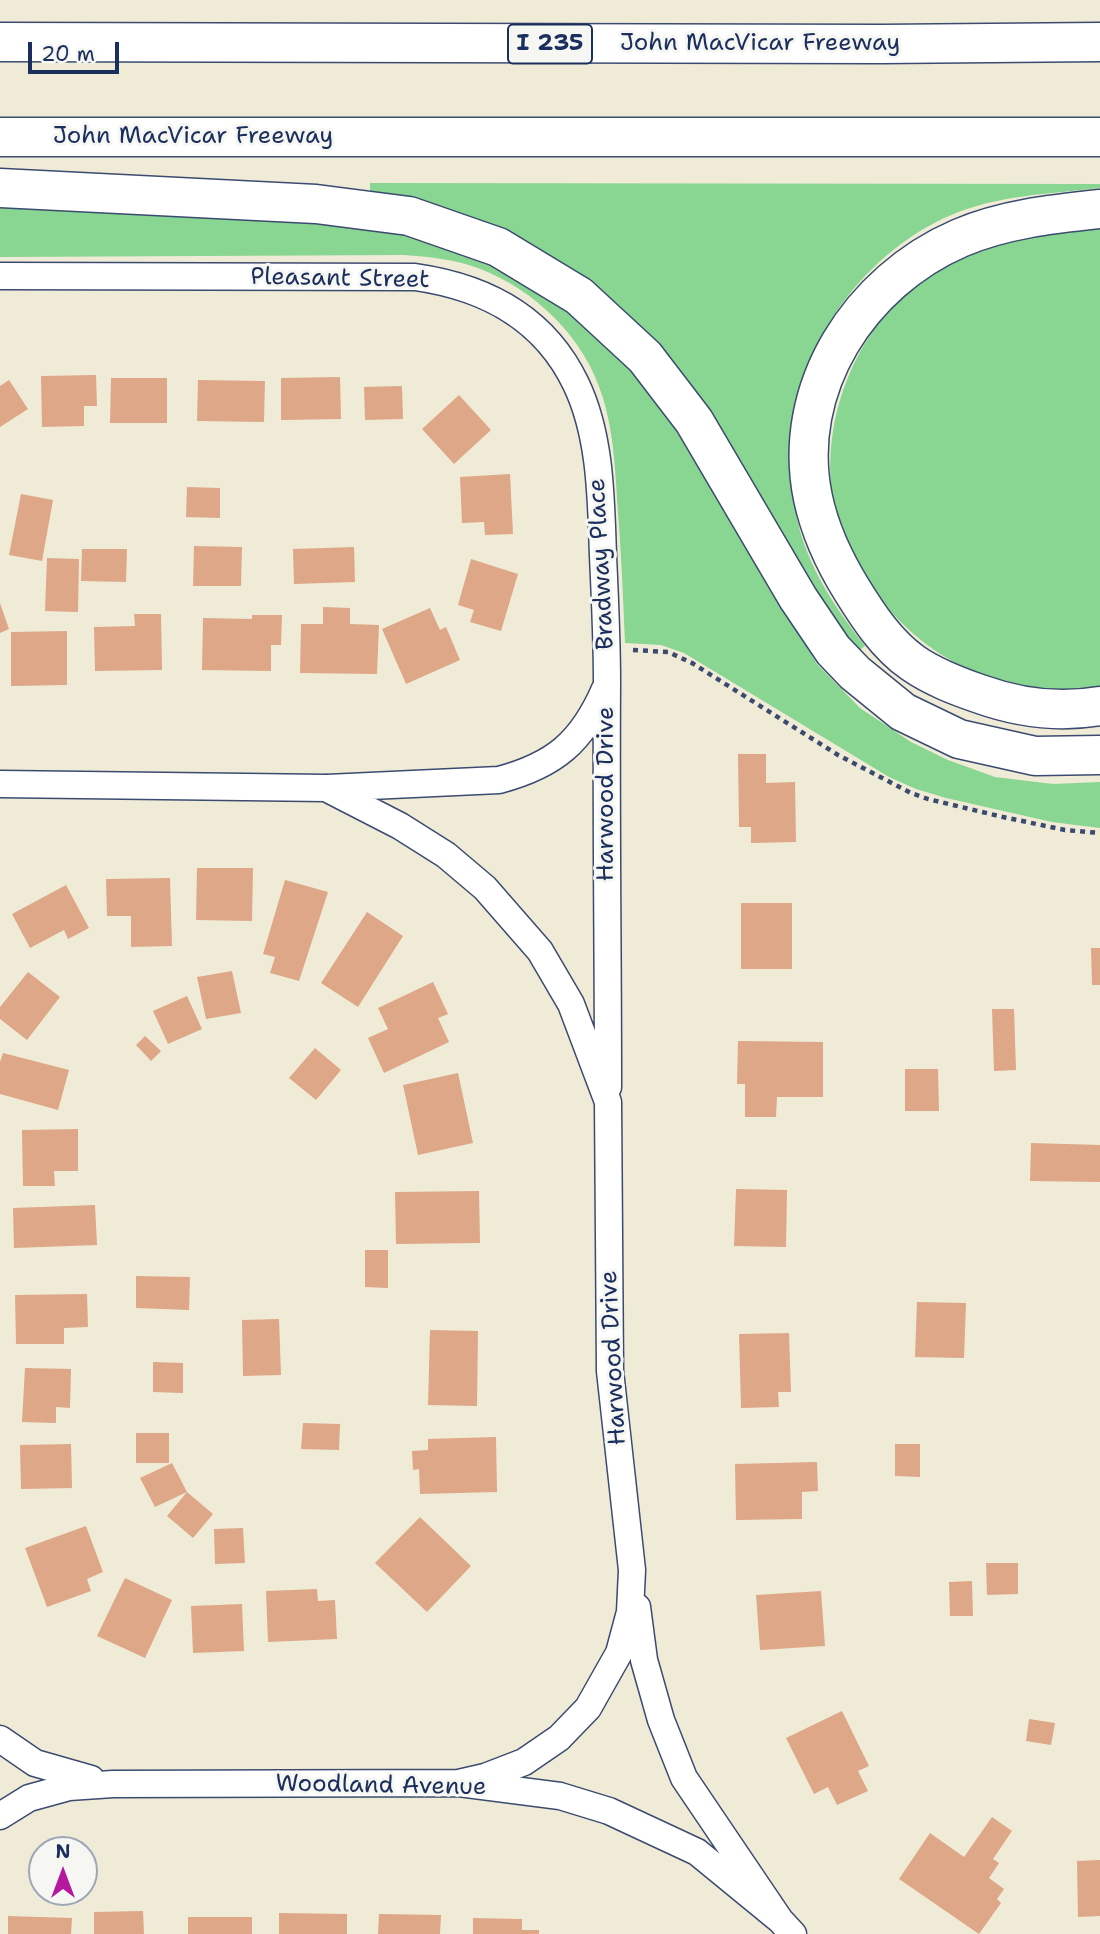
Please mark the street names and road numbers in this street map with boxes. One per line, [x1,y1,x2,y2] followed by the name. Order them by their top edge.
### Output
[508,24,592,64] road number: I 235
[620,30,900,58] street label: John MacVicar Freeway
[53,123,333,151] street label: John MacVicar Freeway
[250,263,430,295] street label: Pleasant Street
[583,478,621,650] street label: Bradway Place
[593,707,621,881] street label: Harwood Drive
[595,1270,633,1446] street label: Harwood Drive
[275,1770,487,1802] street label: Woodland Avenue

